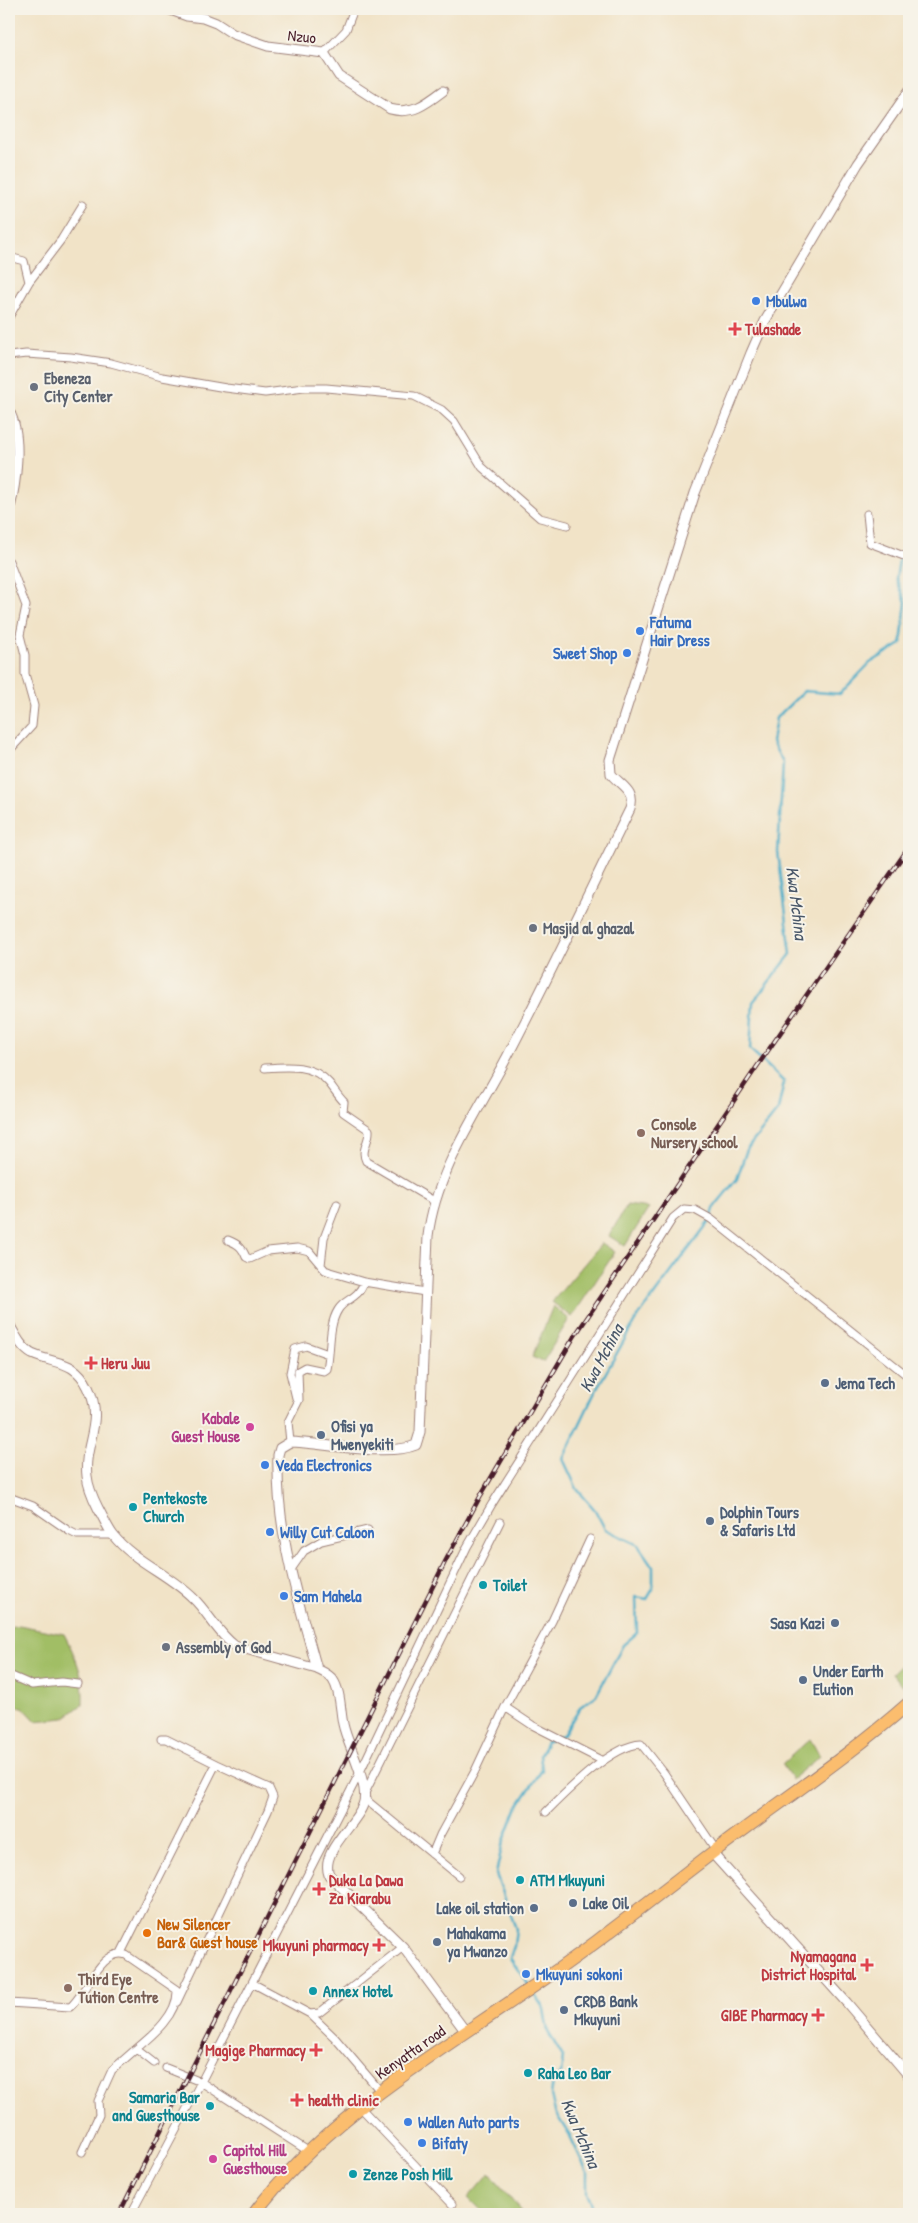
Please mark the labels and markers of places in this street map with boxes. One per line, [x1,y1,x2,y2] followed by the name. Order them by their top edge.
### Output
[766,290,807,312] place label: Mbulwa
[750,295,762,307] marker: Mbulwa
[744,318,802,340] place label: Tulashade
[729,323,741,335] marker: Tulashade
[44,367,114,408] place label: Ebeneza City Center
[28,381,40,393] marker: Ebeneza City Center
[649,611,710,651] place label: Fatuma Hair Dress
[634,625,646,637] marker: Fatuma Hair Dress
[553,642,617,665] place label: Sweet Shop
[621,647,633,659] marker: Sweet Shop
[543,917,635,940] place label: Masjid al ghazal
[527,922,539,934] marker: Masjid al ghazal
[651,1113,738,1154] place label: Console Nursery school
[635,1127,647,1139] marker: Console Nursery school
[101,1352,150,1374] place label: Heru Juu
[85,1357,97,1369] marker: Heru Juu
[835,1372,895,1394] place label: Jema Tech
[819,1377,831,1389] marker: Jema Tech
[171,1407,241,1447] place label: Kabale Guest House
[331,1415,394,1456] place label: Ofisi ya Mwenyekiti
[244,1421,256,1433] marker: Kabale Guest House
[315,1429,327,1441] marker: Ofisi ya Mwenyekiti
[275,1454,373,1476] place label: Veda Electronics
[259,1459,271,1471] marker: Veda Electronics
[143,1487,208,1527] place label: Pentekoste Church
[127,1501,139,1513] marker: Pentekoste Church
[720,1501,800,1541] place label: Dolphin Tours & Safaris Ltd
[704,1515,716,1527] marker: Dolphin Tours & Safaris Ltd
[280,1521,375,1544] place label: Willy Cut Caloon
[264,1526,276,1538] marker: Willy Cut Caloon
[492,1574,527,1596] place label: Toilet
[477,1579,489,1591] marker: Toilet
[294,1585,362,1607] place label: Sam Mahela
[278,1590,290,1602] marker: Sam Mahela
[770,1612,825,1634] place label: Sasa Kazi
[829,1617,841,1629] marker: Sasa Kazi
[176,1636,272,1659] place label: Assembly of God
[160,1641,172,1653] marker: Assembly of God
[813,1660,883,1700] place label: Under Earth Elution
[797,1674,809,1686] marker: Under Earth Elution
[329,1869,404,1909] place label: Duka La Dawa Za Kiarabu
[530,1869,605,1892] place label: ATM Mkuyuni
[514,1874,526,1886] marker: ATM Mkuyuni
[313,1883,325,1895] marker: Duka La Dawa Za Kiarabu
[583,1892,629,1914] place label: Lake Oil
[436,1897,524,1919] place label: Lake oil station
[567,1897,579,1909] marker: Lake Oil
[528,1902,540,1914] marker: Lake oil station
[157,1913,258,1953] place label: New Silencer Bar& Guest house
[446,1922,508,1963] place label: Mahakama ya Mwanzo
[141,1927,153,1939] marker: New Silencer Bar& Guest house
[263,1934,369,1957] place label: Mkuyuni pharmacy
[431,1936,443,1948] marker: Mahakama ya Mwanzo
[373,1939,385,1951] marker: Mkuyuni pharmacy
[761,1945,857,1986] place label: Nyamagana District Hospital
[860,1958,874,1972] marker: Nyamagana District Hospital
[536,1963,623,1986] place label: Mkuyuni sokoni
[77,1968,159,2008] place label: Third Eye Tution Centre
[520,1968,532,1980] marker: Mkuyuni sokoni
[323,1980,393,2002] place label: Annex Hotel
[62,1982,74,1994] marker: Third Eye Tution Centre
[307,1985,319,1997] marker: Annex Hotel
[574,1990,638,2031] place label: CRDB Bank Mkuyuni
[558,2004,570,2016] marker: CRDB Bank Mkuyuni
[721,2004,808,2027] place label: GIBE Pharmacy
[812,2009,824,2021] marker: GIBE Pharmacy
[205,2039,306,2062] place label: Magige Pharmacy
[310,2044,322,2056] marker: Magige Pharmacy
[538,2062,612,2084] place label: Raha Leo Bar
[522,2067,534,2079] marker: Raha Leo Bar
[112,2086,201,2126] place label: Samaria Bar and Guesthouse
[308,2089,379,2111] place label: health clinic
[290,2093,304,2107] marker: health clinic
[204,2100,216,2112] marker: Samaria Bar and Guesthouse
[418,2111,520,2134] place label: Wallen Auto parts
[402,2116,414,2128] marker: Wallen Auto parts
[432,2132,468,2155] place label: Bifaty
[416,2137,428,2149] marker: Bifaty
[223,2139,288,2179] place label: Capitol Hill Guesthouse
[207,2153,219,2165] marker: Capitol Hill Guesthouse
[363,2163,453,2185] place label: Zenze Posh Mill
[347,2168,359,2180] marker: Zenze Posh Mill

